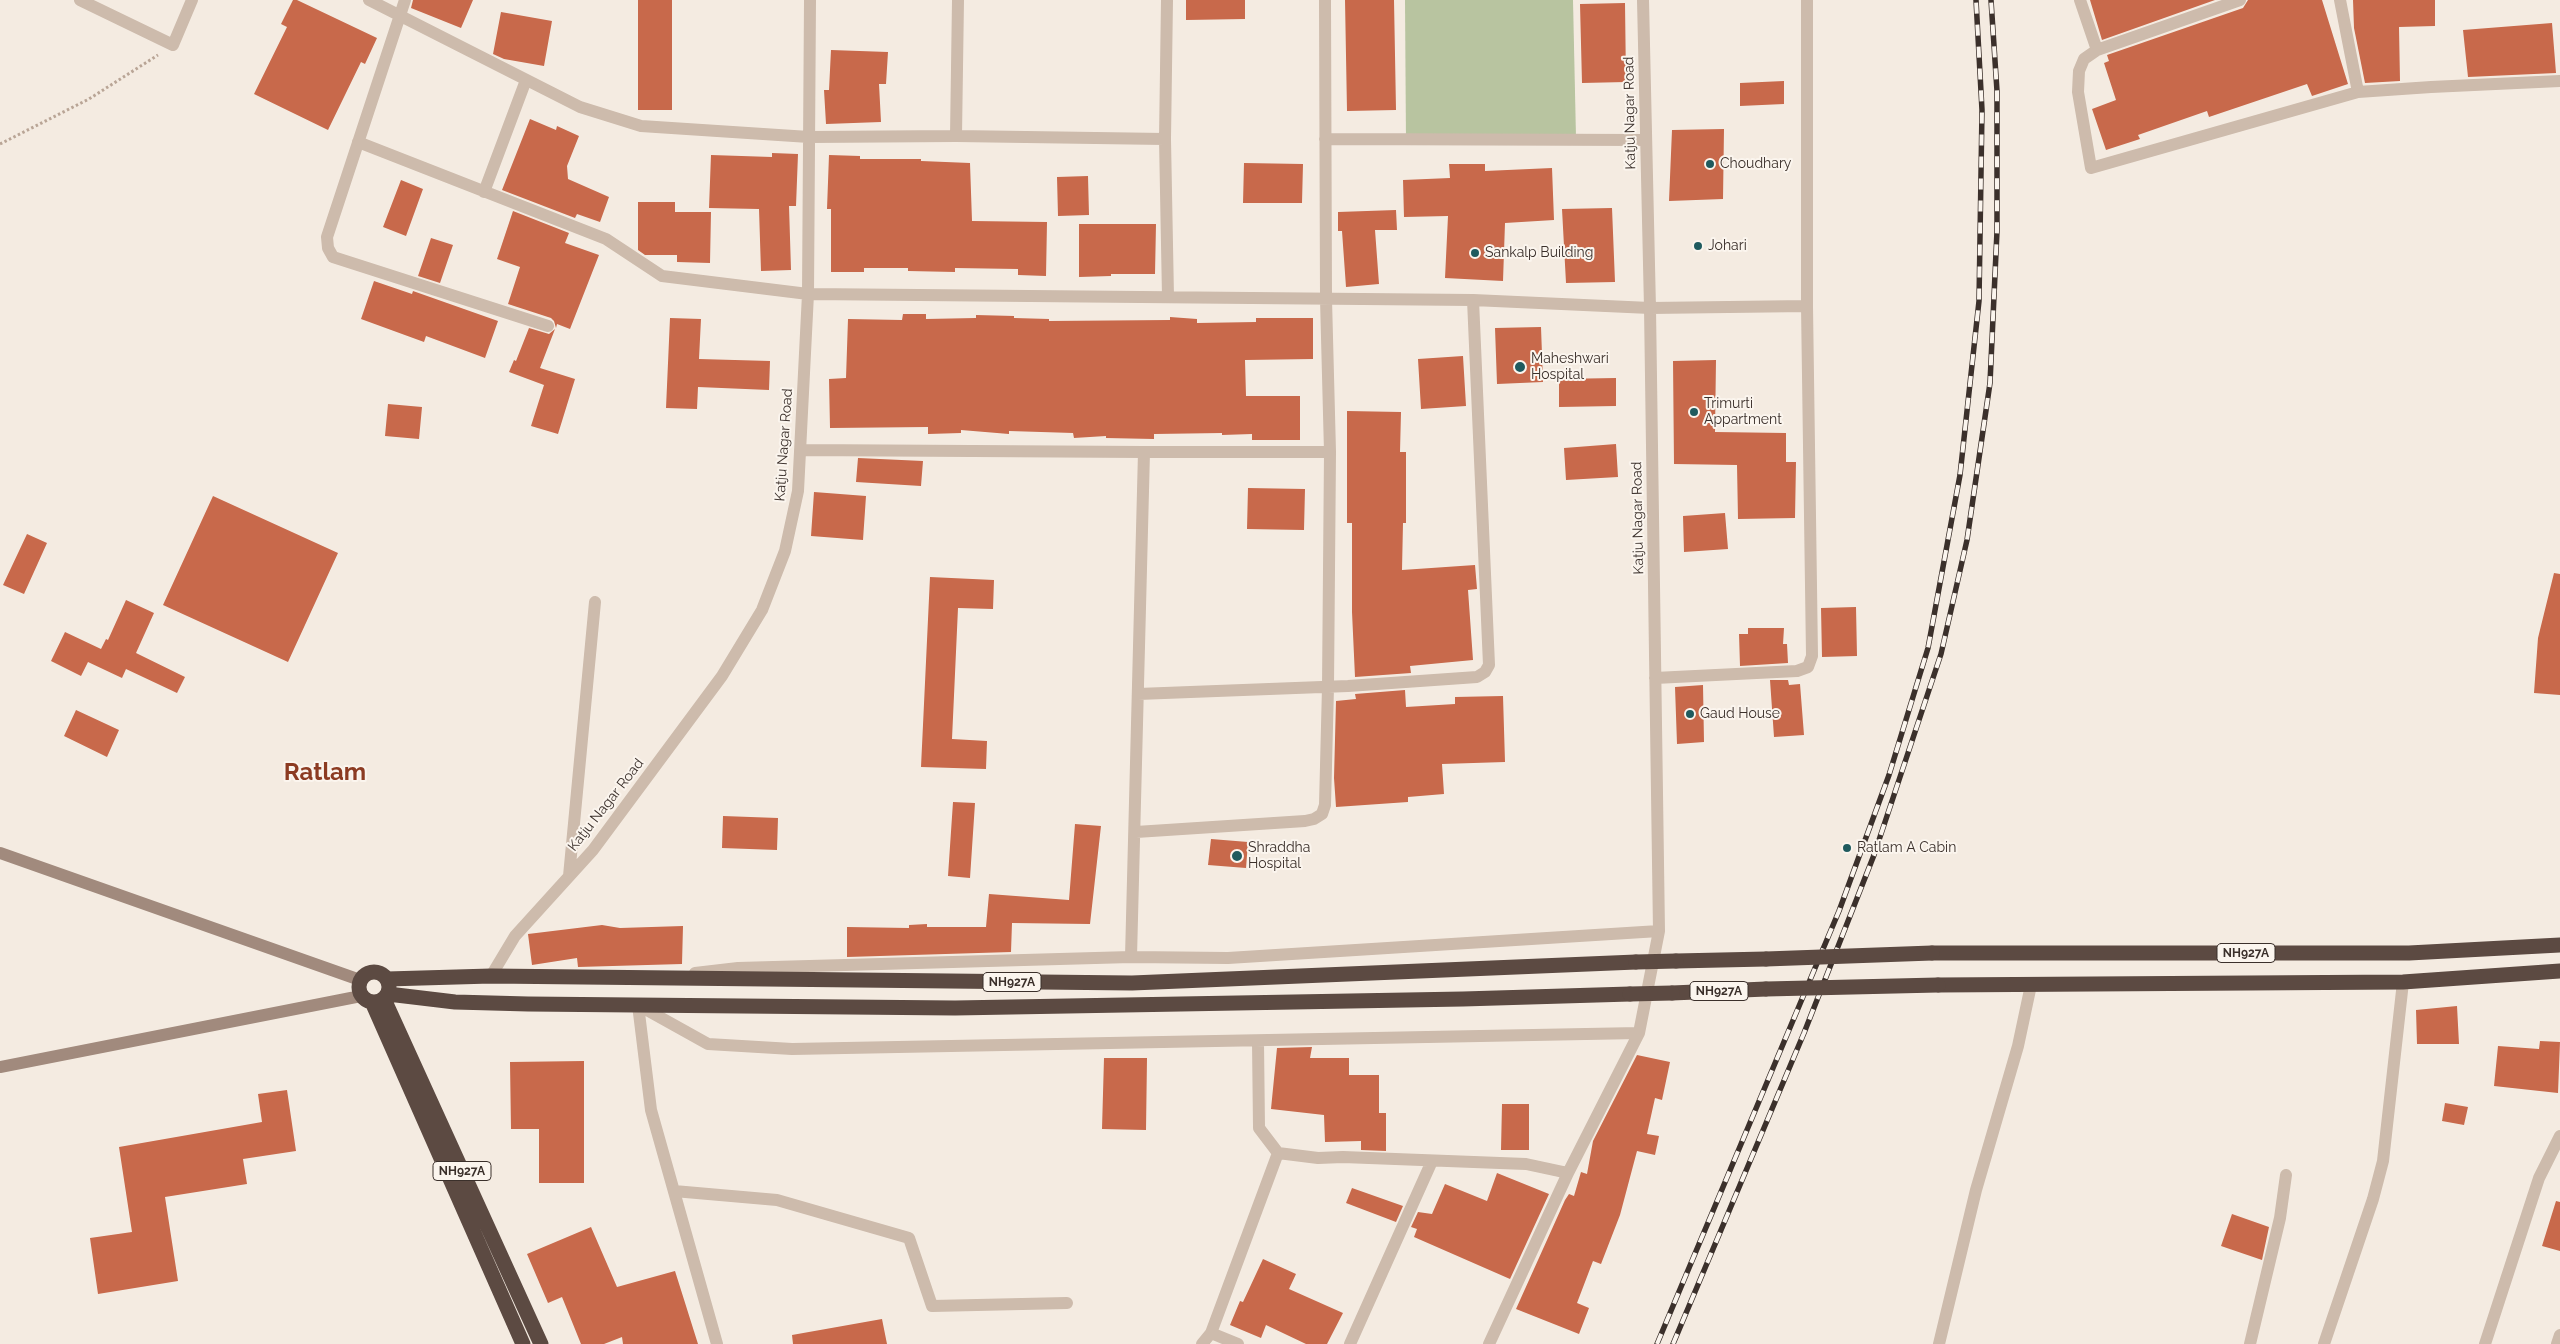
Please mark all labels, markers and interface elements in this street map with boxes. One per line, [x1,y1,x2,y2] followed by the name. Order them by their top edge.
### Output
[1621,56,1639,170] street label: Katju Nagar Road
[1720,156,1791,172] place label: Choudhary
[1704,158,1716,170] marker: Choudhary
[1708,238,1747,254] place label: Johari
[1692,240,1704,252] marker: Johari
[1485,245,1593,261] place label: Sankalp Building
[1469,247,1481,259] marker: Sankalp Building
[1531,351,1609,384] place label: Maheshwari Hospital
[1513,360,1527,374] marker: Maheshwari Hospital
[772,388,796,502] street label: Katju Nagar Road
[1704,396,1782,428] place label: Trimurti Appartment
[1688,406,1700,418] marker: Trimurti Appartment
[1629,461,1647,575] street label: Katju Nagar Road
[1700,706,1780,722] place label: Gaud House
[1684,708,1696,720] marker: Gaud House
[565,755,647,855] street label: Katju Nagar Road
[284,759,366,787] district label: Ratlam
[1248,840,1310,872] place label: Shraddha Hospital
[1857,840,1956,856] place label: Ratlam A Cabin
[1841,842,1853,854] marker: Ratlam A Cabin
[1230,849,1244,863] marker: Shraddha Hospital
[2217,944,2275,962] road number: NH927A
[983,972,1041,992] road number: NH927A
[1690,981,1748,1000] road number: NH927A
[433,1162,491,1180] road number: NH927A

